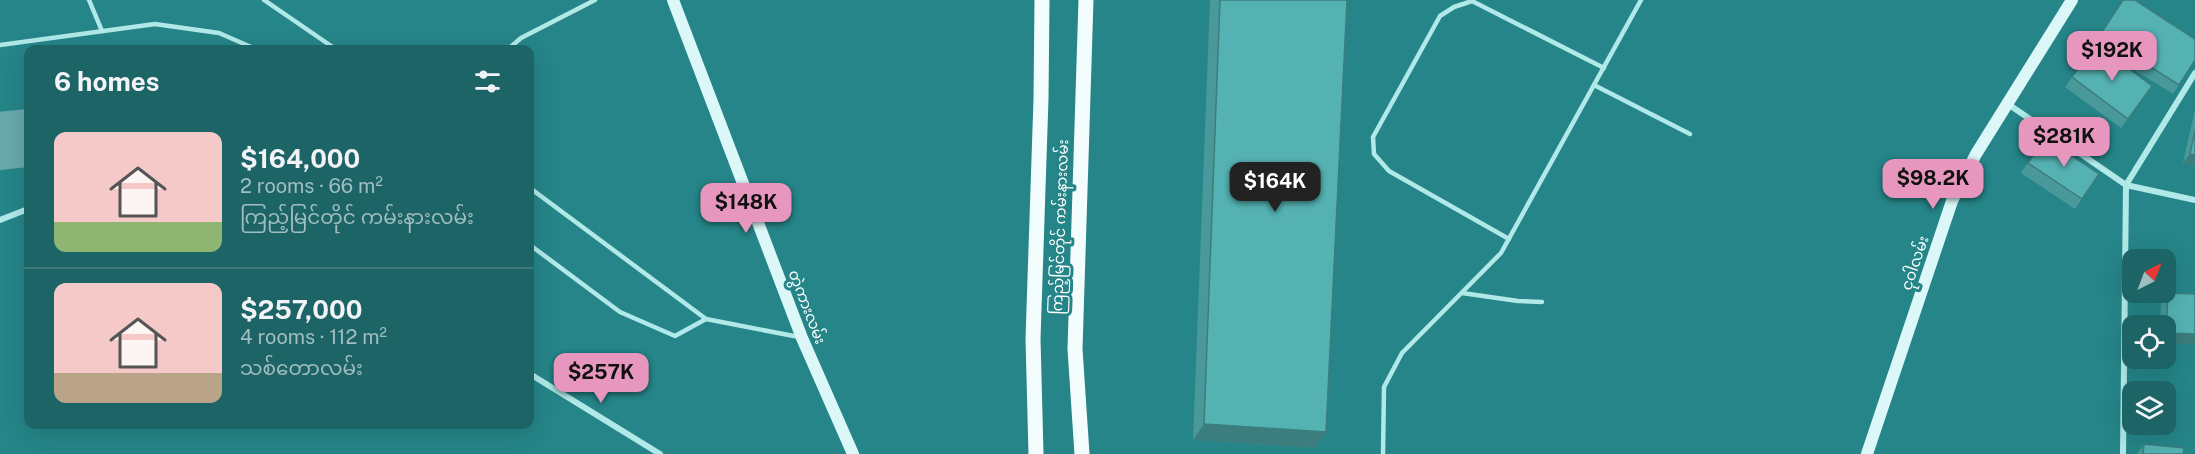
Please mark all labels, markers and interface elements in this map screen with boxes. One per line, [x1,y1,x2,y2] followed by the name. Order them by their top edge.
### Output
[2070,31,2154,82] pin: $192K
[2081,38,2143,62] text: $192K
[471,65,504,98] icon: filters
[54,66,159,97] text: 6 homes
[2022,117,2106,168] pin: $281K
[2033,124,2095,148] text: $281K
[1047,139,1075,315] street label: ကြည့်မြင်တိုင် ကမ်းနားလမ်း
[240,143,360,174] text: $164,000
[102,156,174,228] icon: home
[1884,159,1982,210] pin: $98.2K
[1233,162,1317,213] pin: $164K
[1897,166,1969,190] text: $98.2K
[1244,169,1306,193] text: $164K
[240,174,383,198] text: 2 rooms · 66 m²
[704,183,788,234] pin: $148K
[714,190,778,214] text: $148K
[240,205,474,229] text: ကြည့်မြင်တိုင် ကမ်းနားလမ်း
[1896,233,1935,293] street label: ငုဝါလမ်း
[2122,249,2176,303] north arrow
[2122,249,2176,435] map controls
[783,267,830,347] street label: တွဲကားလမ်း
[240,294,362,325] text: $257,000
[102,307,174,379] icon: home
[2122,315,2176,369] button: locate
[240,325,387,349] text: 4 rooms · 112 m²
[559,353,643,404] pin: $257K
[240,356,363,380] text: သစ်တောလမ်း
[568,360,634,384] text: $257K
[2122,381,2176,435] button: layers

